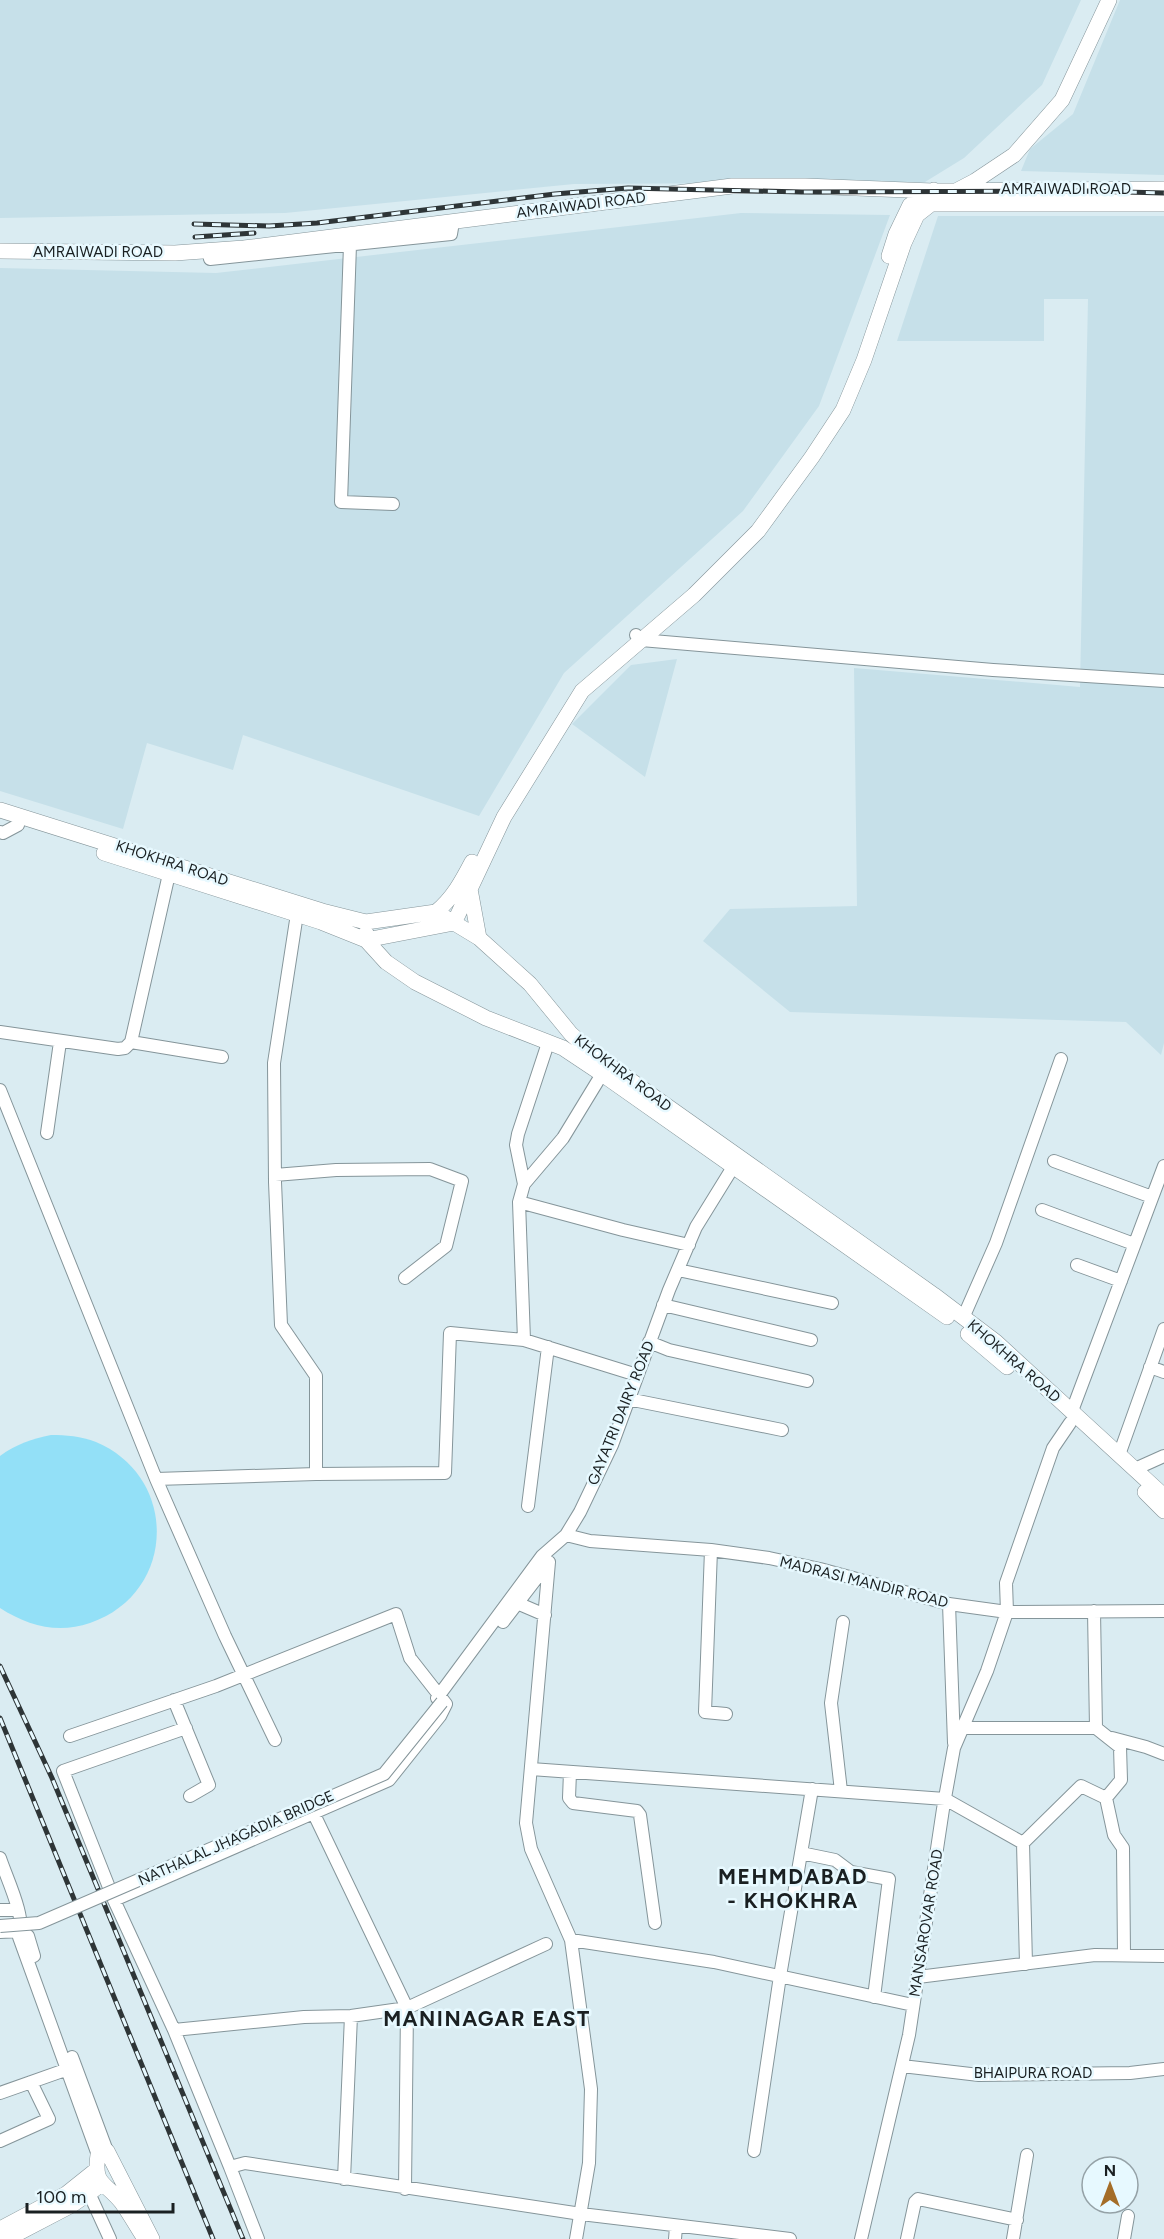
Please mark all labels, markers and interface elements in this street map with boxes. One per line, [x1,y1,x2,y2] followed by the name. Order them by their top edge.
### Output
[1001,180,1131,198] street label: AMRAIWADI ROAD
[515,188,647,222] street label: AMRAIWADI ROAD
[33,243,163,261] street label: AMRAIWADI ROAD
[113,836,231,890] street label: KHOKHRA ROAD
[571,1031,675,1115] street label: KHOKHRA ROAD
[964,1316,1064,1406] street label: KHOKHRA ROAD
[584,1338,658,1488] street label: GAYATRI DAIRY ROAD
[778,1552,950,1612] street label: MADRASI MANDIR ROAD
[135,1787,337,1889] street label: NATHALAL JHAGADIA BRIDGE
[905,1848,947,1998] street label: MANSAROVAR ROAD
[718,1864,868,1913] district label: MEHMDABAD - KHOKHRA
[383,2006,591,2031] district label: MANINAGAR EAST
[974,2064,1092,2082] street label: BHAIPURA ROAD
[1080,2155,1140,2215] north arrow
[1104,2161,1116,2180] text: N
[27,2176,172,2214] scale bar
[36,2186,86,2208] text: 100 m

